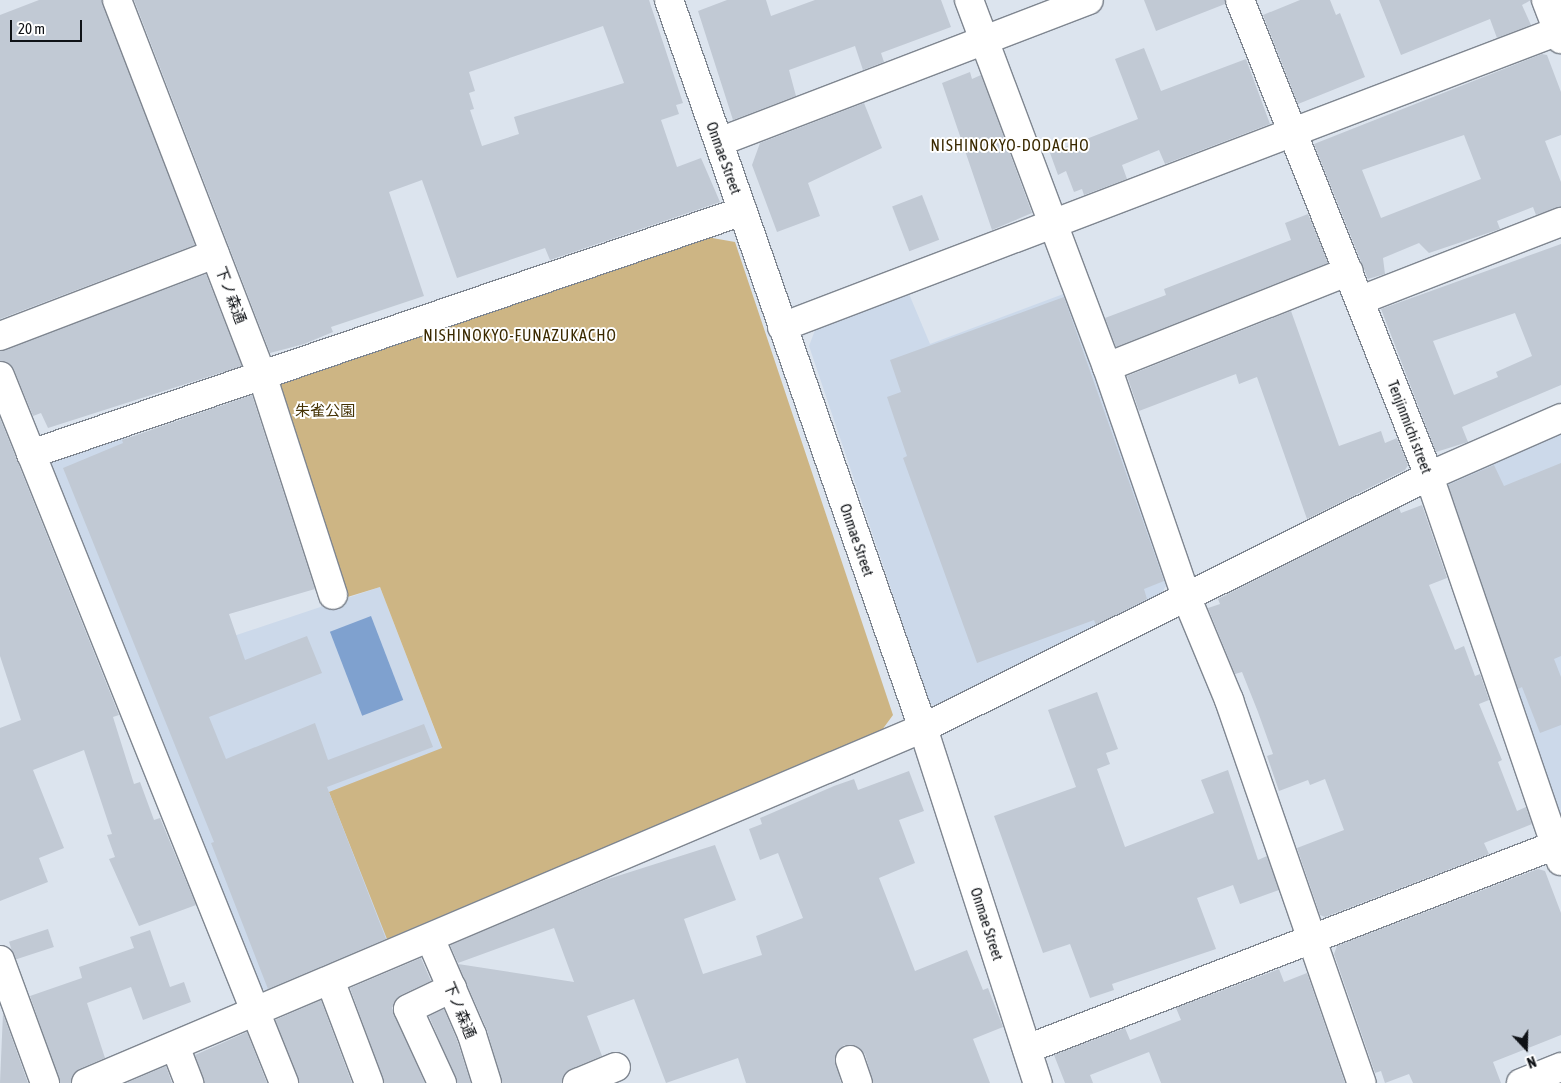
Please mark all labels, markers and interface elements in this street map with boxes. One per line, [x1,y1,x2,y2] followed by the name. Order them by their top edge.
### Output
[12,10,85,42] scale bar
[18,20,45,37] text: 20 m
[703,119,745,197] street label: Onmae Street
[928,135,1092,155] district label: NISHINOKYO-DODACHO
[212,264,250,326] street label: 下ノ森通
[420,325,620,345] district label: NISHINOKYO-FUNAZUKACHO
[1384,378,1436,476] street label: Tenjinmichi street
[295,402,355,420] park label: 朱雀公園
[836,501,878,579] street label: Onmae Street
[967,885,1007,963] street label: Onmae Street
[440,979,480,1041] street label: 下ノ森通
[1501,1023,1551,1073] north arrow
[1525,1053,1538,1071] text: N

